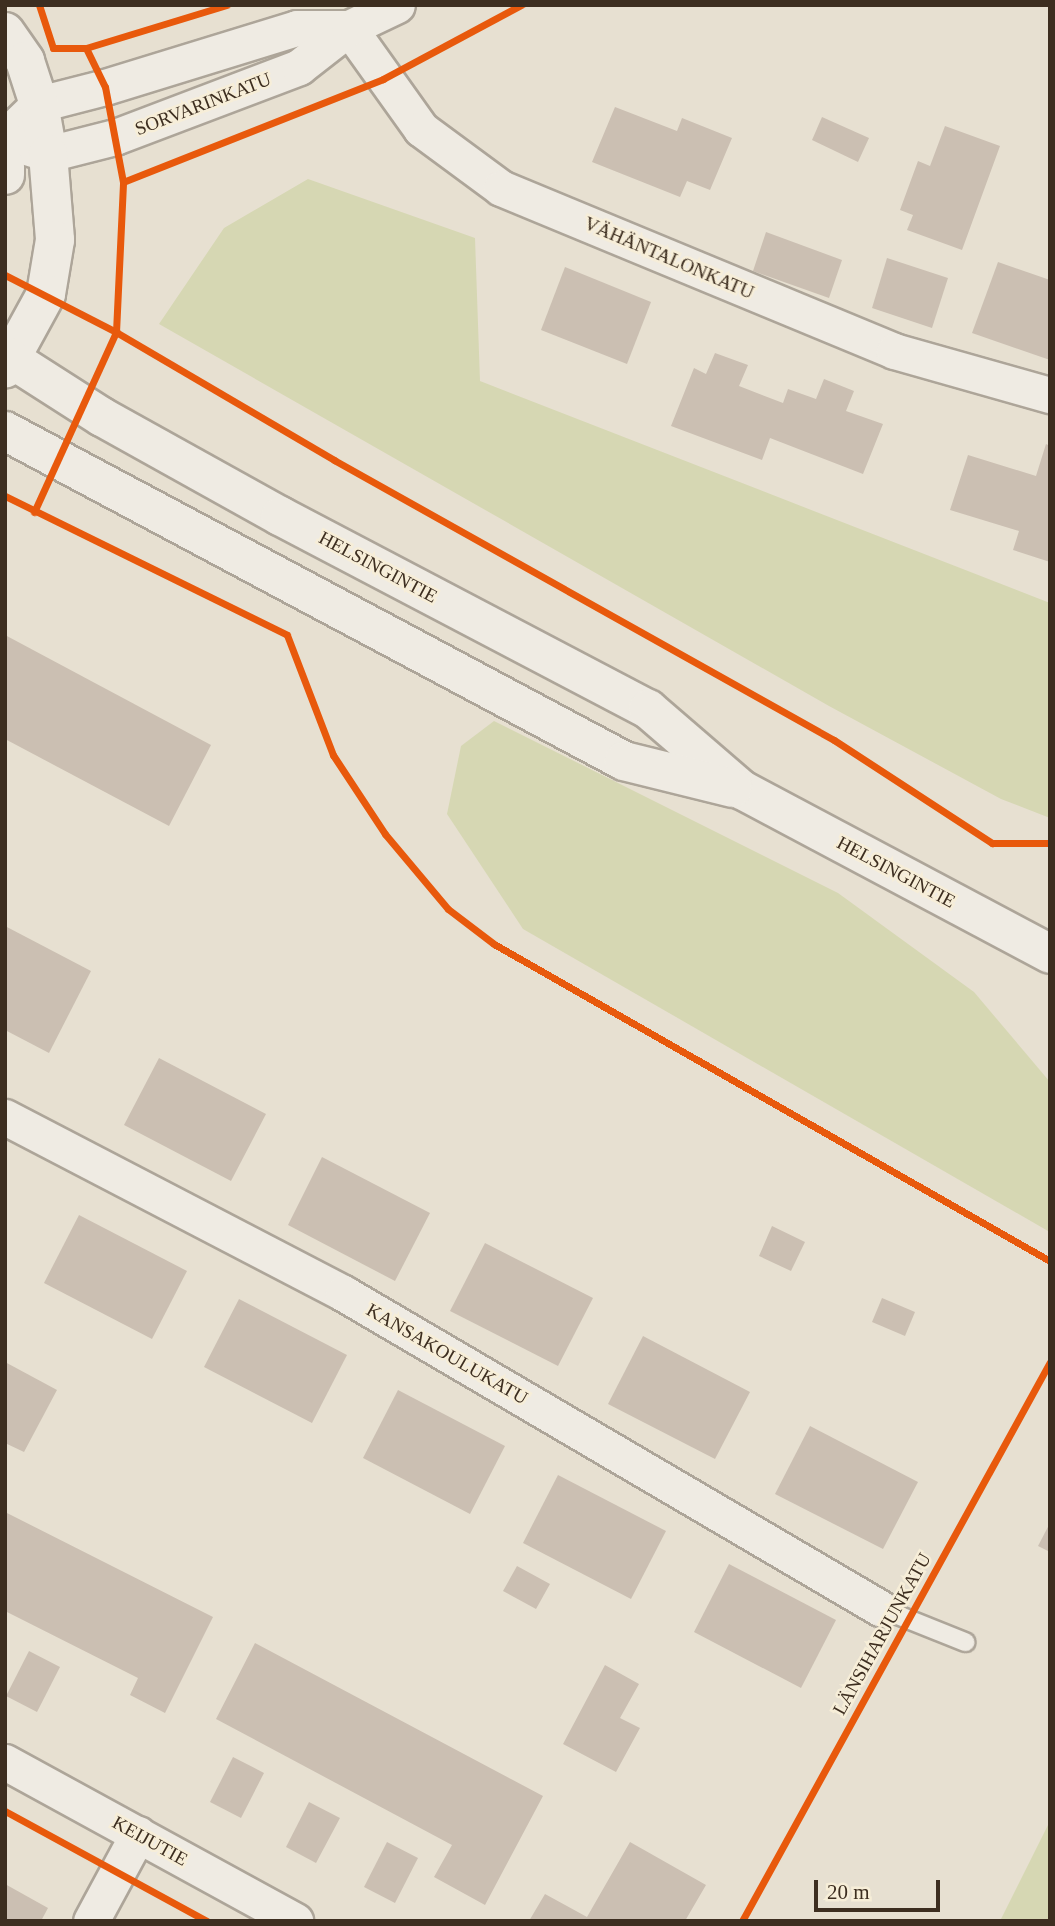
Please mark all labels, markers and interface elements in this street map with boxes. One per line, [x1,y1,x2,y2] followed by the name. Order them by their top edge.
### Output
[132,68,274,140] street label: SORVARINKATU
[581,212,757,304] street label: VÄHÄNTALONKATU
[315,526,441,608] street label: HELSINGINTIE
[833,831,959,913] street label: HELSINGINTIE
[362,1298,532,1410] street label: KANSAKOULUKATU
[828,1549,936,1719] street label: LÄNSIHARJUNKATU
[108,1811,192,1871] street label: KEIJUTIE
[817,1867,943,1911] scale bar
[827,1880,870,1904] text: 20 m

